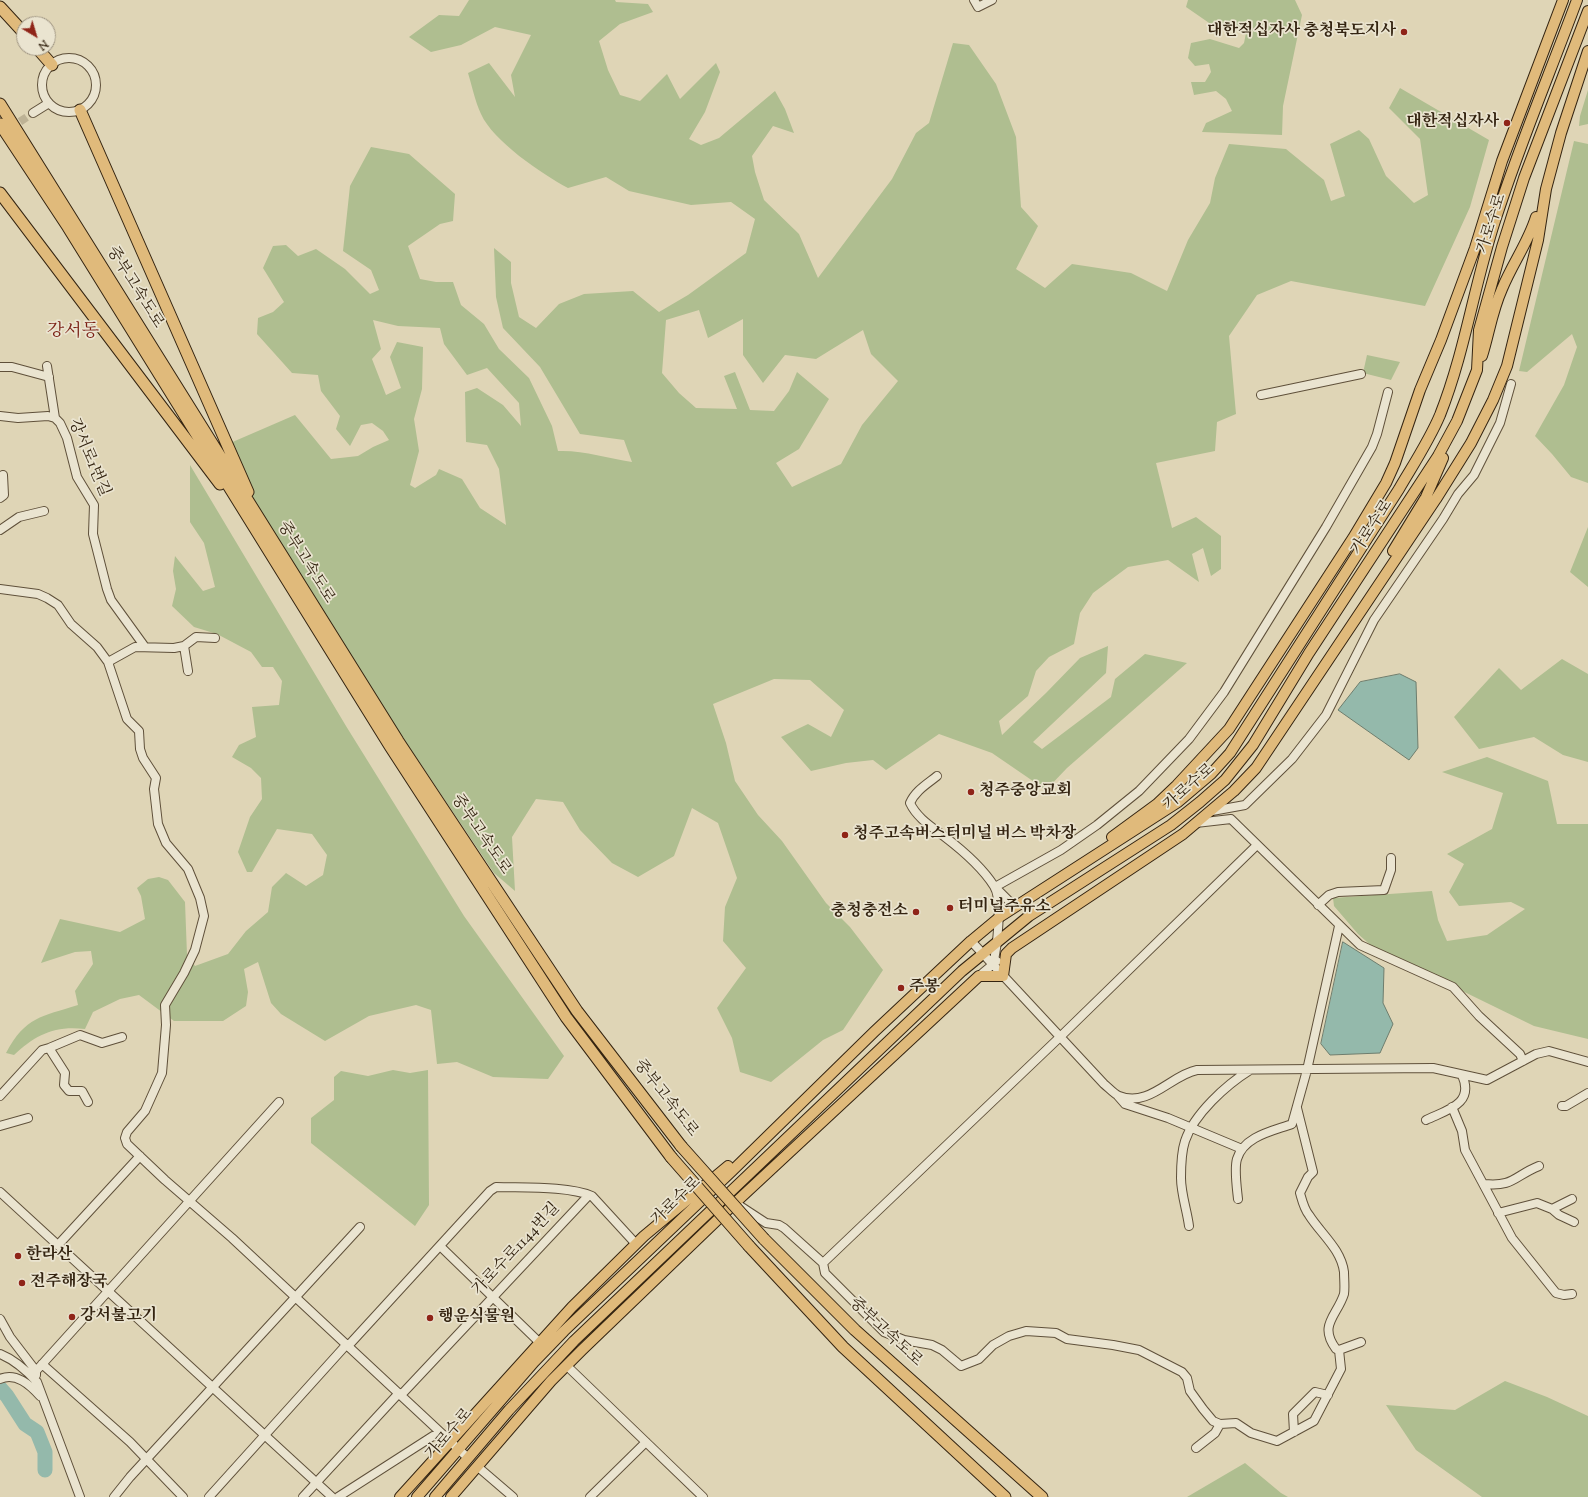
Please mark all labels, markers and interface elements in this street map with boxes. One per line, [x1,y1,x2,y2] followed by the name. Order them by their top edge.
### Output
[16,16,56,56] north arrow
[1207,22,1396,42] place label: 대한적십자사 충청북도지사
[1399,27,1409,37] marker: 대한적십자사 충청북도지사
[34,36,51,54] text: N
[1406,113,1499,133] place label: 대한적십자사
[1502,118,1512,128] marker: 대한적십자사
[1474,192,1512,256] street label: 가로수로
[101,244,167,332] street label: 중부고속도로
[47,322,99,344] district label: 강서동
[63,416,113,500] street label: 강서로1번길
[1348,497,1398,559] street label: 가로수로
[272,519,338,607] street label: 중부고속도로
[1160,760,1220,816] street label: 가로수로
[979,782,1072,802] place label: 청주중앙교회
[966,787,976,797] marker: 청주중앙교회
[446,791,514,879] street label: 중부고속도로
[853,825,1076,845] place label: 청주고속버스터미널 버스 박차장
[840,830,850,840] marker: 청주고속버스터미널 버스 박차장
[958,898,1051,918] place label: 터미널주유소
[831,902,908,922] place label: 충청충전소
[945,903,955,913] marker: 터미널주유소
[911,907,921,917] marker: 충청충전소
[909,978,940,998] place label: 주봉
[896,983,906,993] marker: 주봉
[629,1057,701,1141] street label: 중부고속도로
[648,1174,706,1230] street label: 가로수로
[469,1200,565,1300] street label: 가로수로1144번길
[26,1246,72,1266] place label: 한라산
[13,1251,23,1261] marker: 한라산
[30,1273,107,1293] place label: 전주해장국
[17,1278,27,1288] marker: 전주해장국
[845,1294,925,1372] street label: 중부고속도로
[80,1307,157,1327] place label: 강서불고기
[438,1308,515,1328] place label: 행운식물원
[67,1312,77,1322] marker: 강서불고기
[425,1313,435,1323] marker: 행운식물원
[422,1405,478,1465] street label: 가로수로

